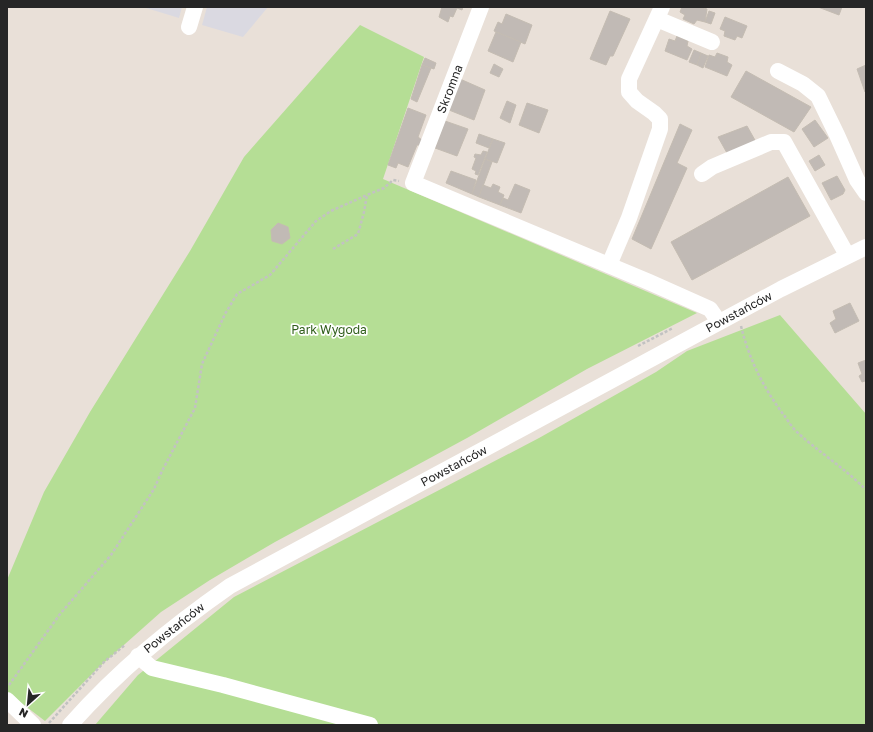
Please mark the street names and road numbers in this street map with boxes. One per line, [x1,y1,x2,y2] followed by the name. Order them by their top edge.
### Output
[433,62,466,115] street label: Skromna
[703,288,775,335] street label: Powstańców
[418,442,490,489] street label: Powstańców
[140,599,207,656] street label: Powstańców

